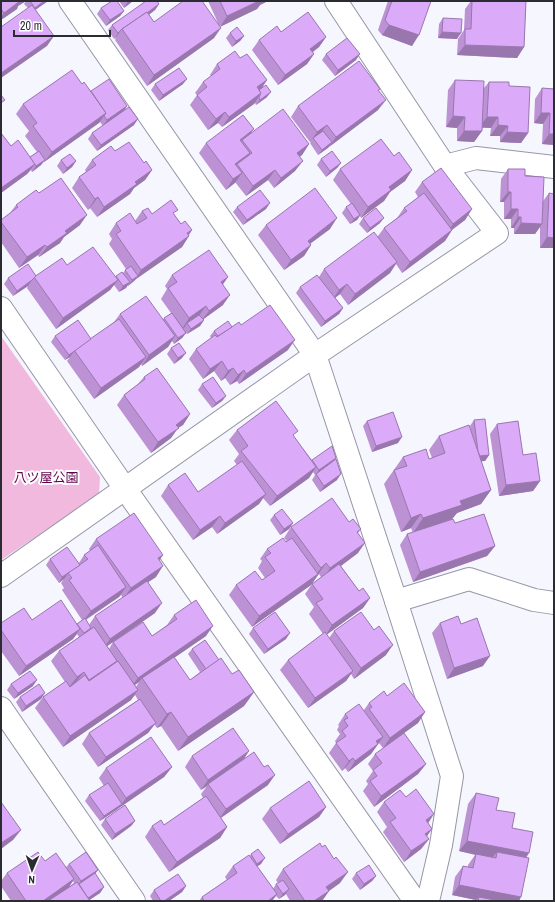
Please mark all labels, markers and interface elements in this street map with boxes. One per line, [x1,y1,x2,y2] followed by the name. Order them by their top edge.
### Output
[14,12,110,38] scale bar
[20,18,42,34] text: 20 m
[13,469,79,486] park label: 八ツ屋公園
[12,850,52,890] north arrow
[28,873,35,887] text: N

